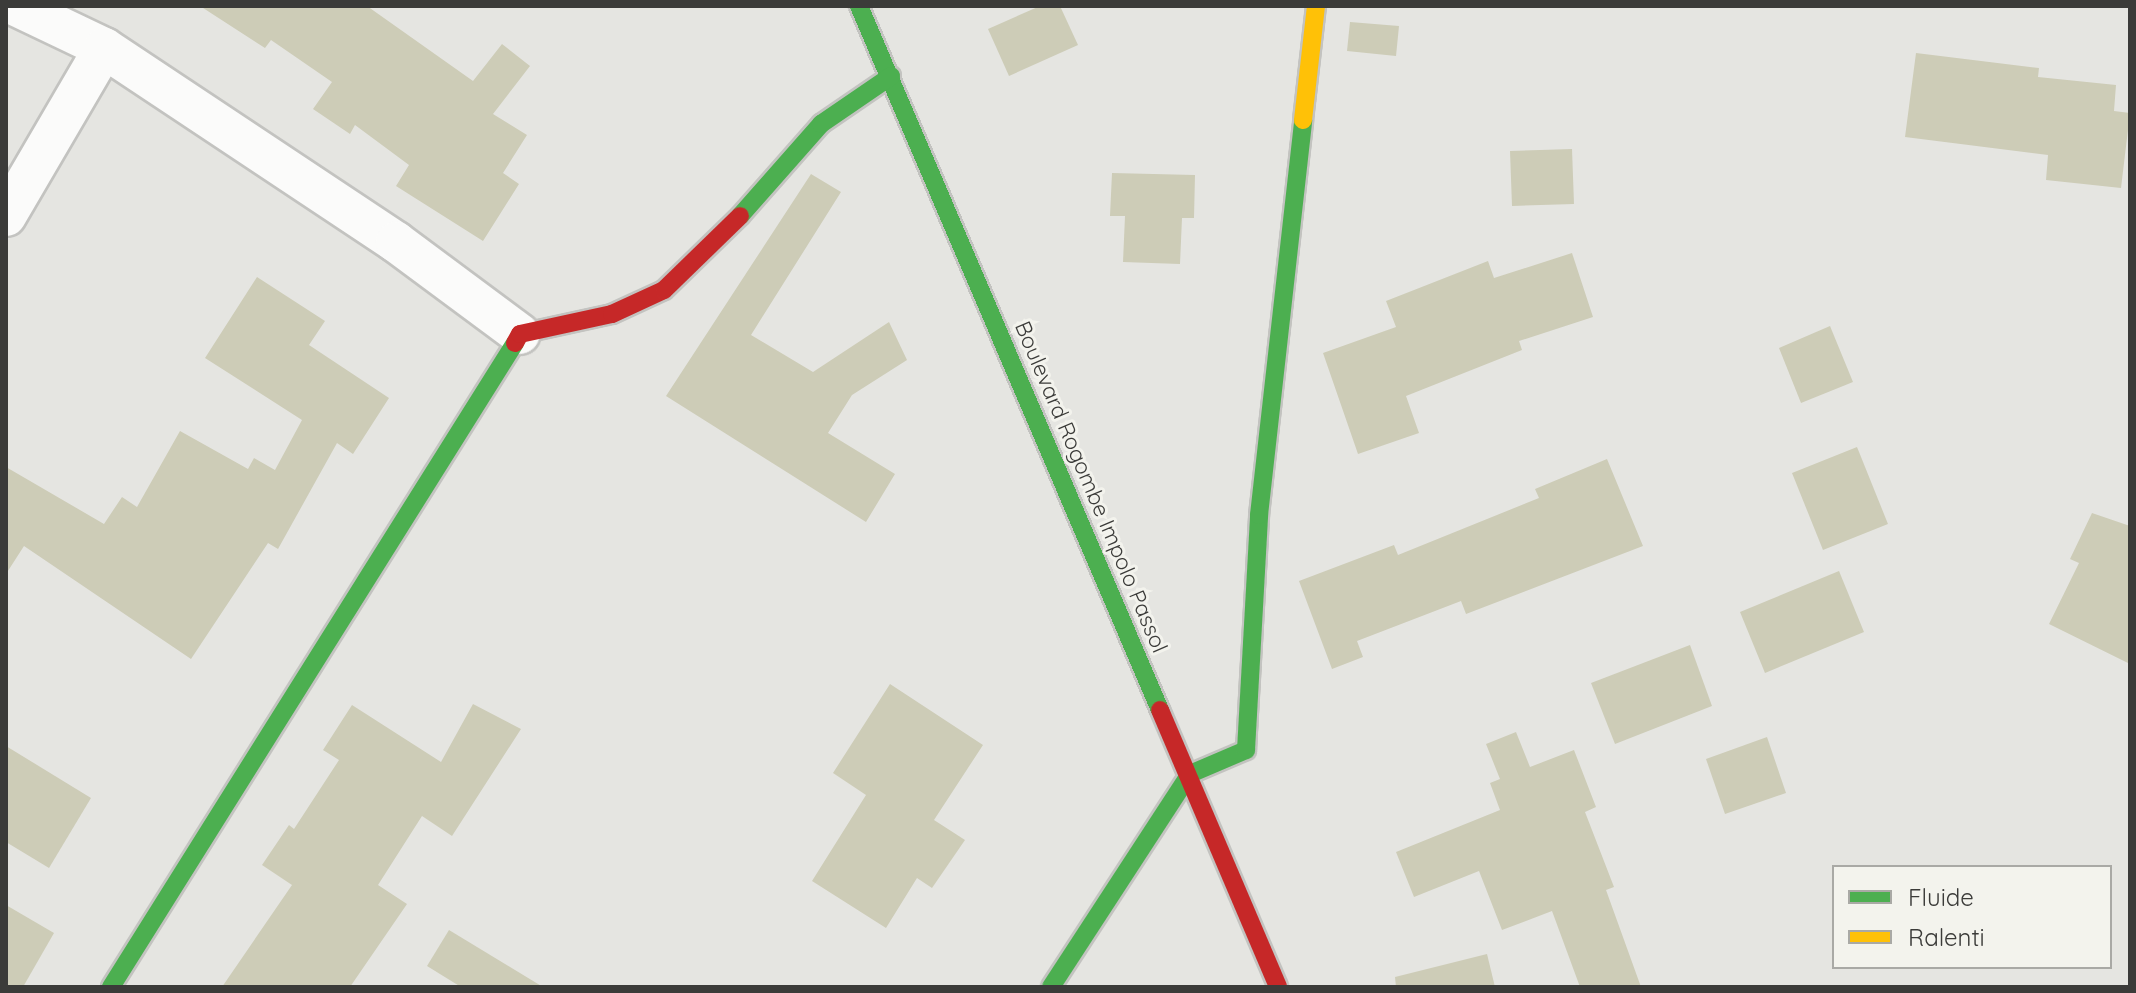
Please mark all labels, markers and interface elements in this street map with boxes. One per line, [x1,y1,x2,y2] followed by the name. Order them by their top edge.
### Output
[1009,317,1173,657] street label: Boulevard Rogombe Impolo Passol
[1832,865,2112,969] legend
[1908,882,1974,912] text: Fluide
[1908,922,1985,952] text: Ralenti

